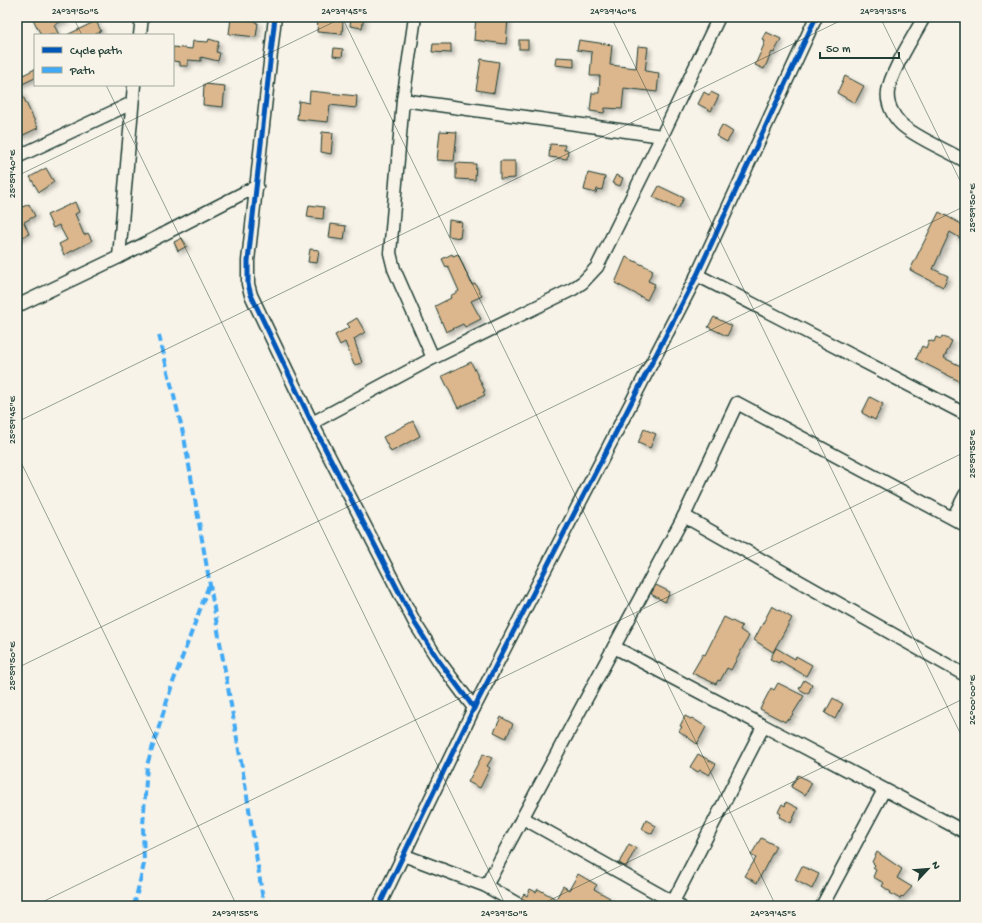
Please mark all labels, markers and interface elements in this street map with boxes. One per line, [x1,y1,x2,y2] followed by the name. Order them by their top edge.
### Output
[52,6,99,18] text: 24°39'50"S
[321,6,367,18] text: 24°39'45"S
[590,6,636,18] text: 24°39'40"S
[860,6,906,18] text: 24°39'35"S
[34,34,174,86] legend
[820,34,899,60] scale bar
[826,43,851,57] text: 50 m
[70,45,123,59] text: Cycle path
[69,65,95,79] text: Path
[7,149,19,198] text: 25°59'40"E
[967,183,979,232] text: 25°59'50"E
[7,395,19,444] text: 25°59'45"E
[967,429,979,478] text: 25°59'55"E
[7,641,19,690] text: 25°59'50"E
[967,674,979,725] text: 26°00'00"E
[908,849,948,889] north arrow
[928,860,942,871] text: N
[212,908,258,920] text: 24°39'55"S
[481,908,528,920] text: 24°39'50"S
[750,908,796,920] text: 24°39'45"S

